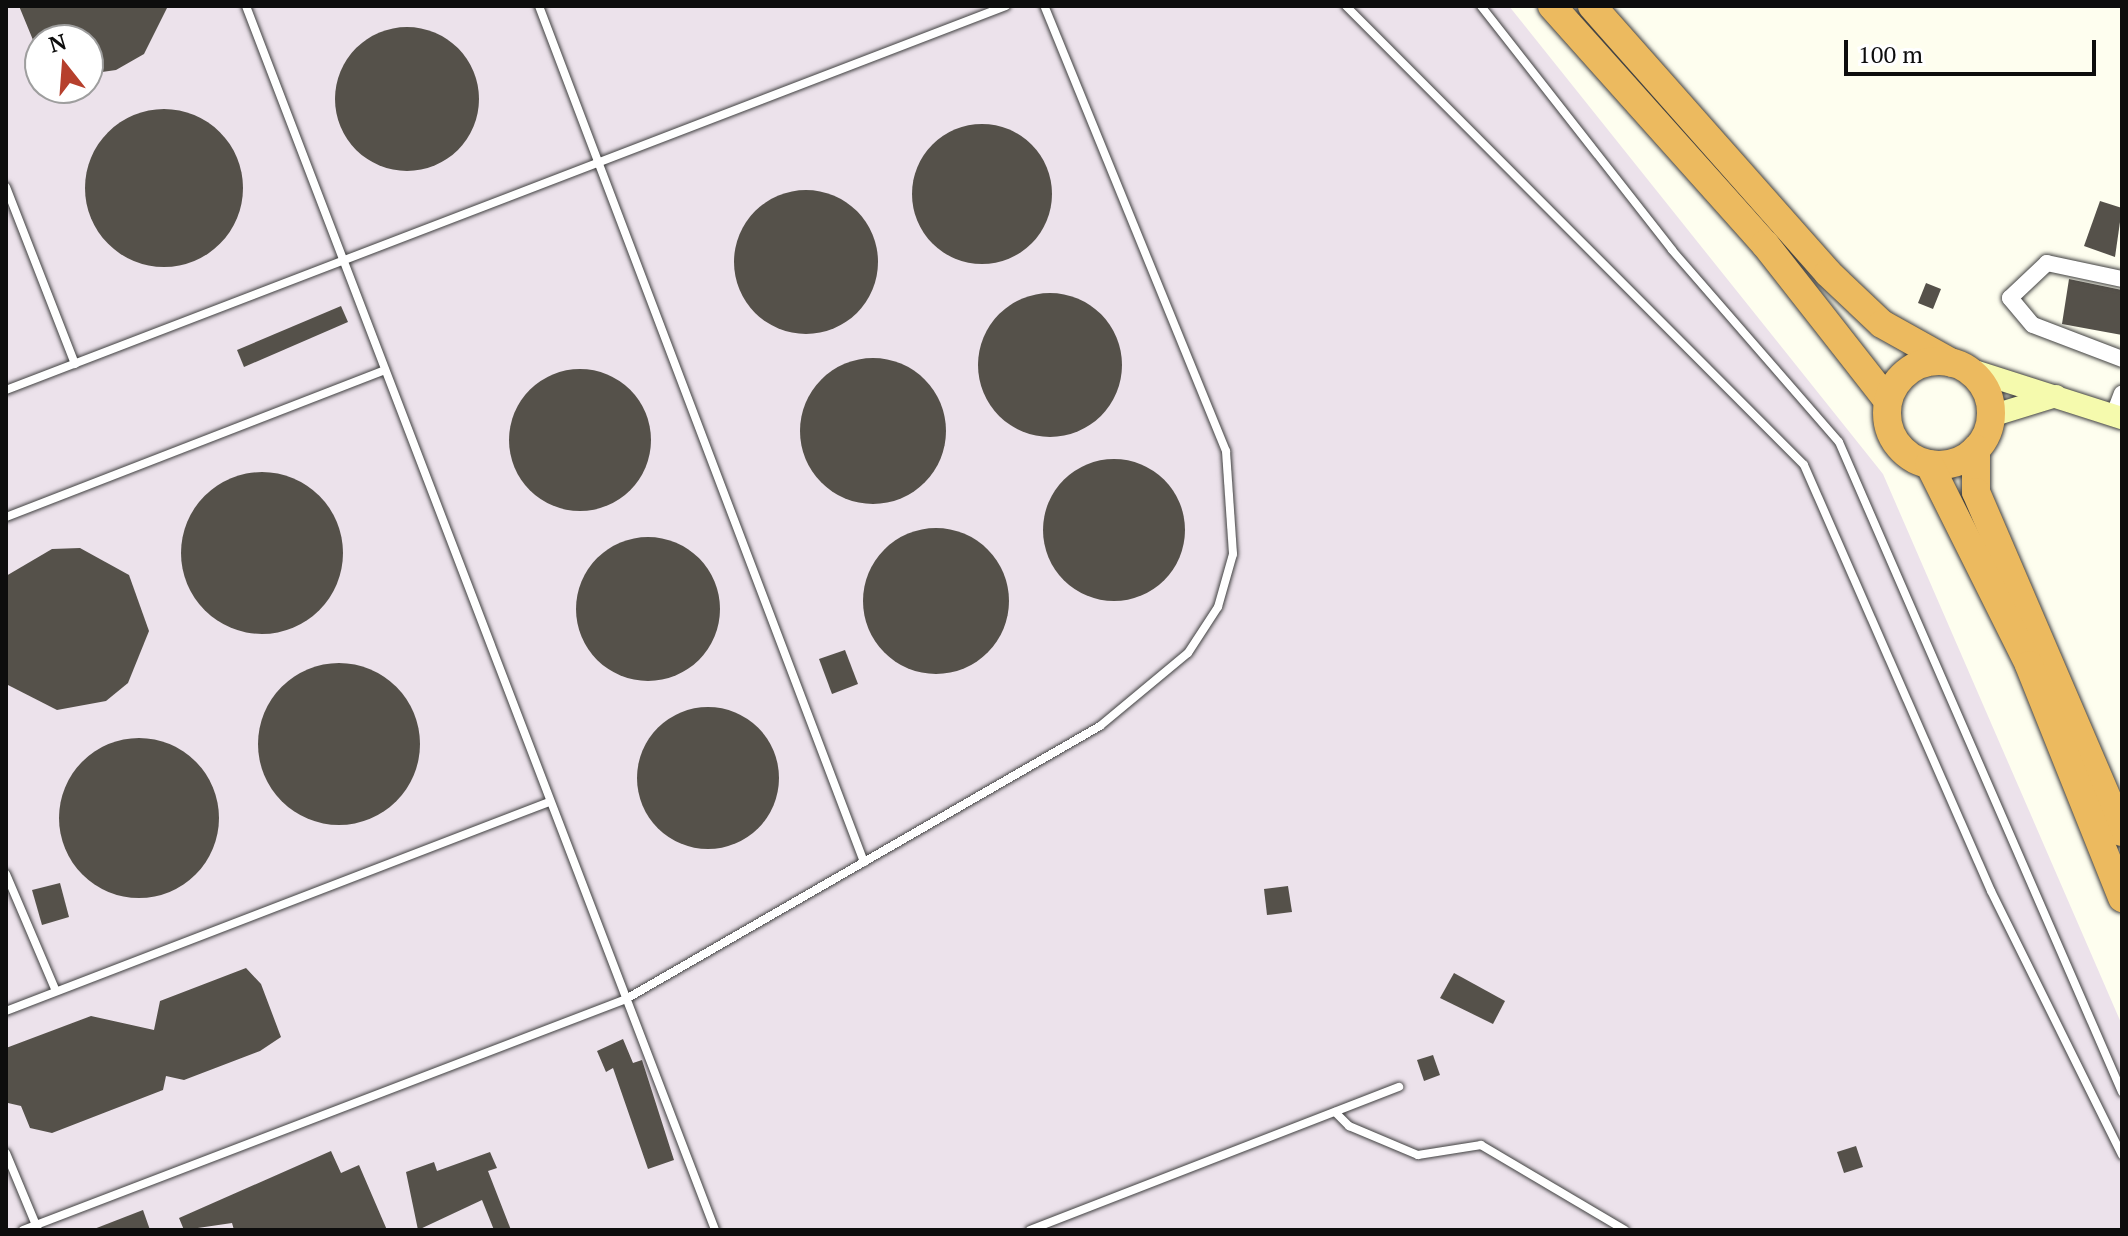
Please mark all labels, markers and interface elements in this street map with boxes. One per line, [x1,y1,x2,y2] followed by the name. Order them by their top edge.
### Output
[24,24,104,104] north arrow
[1848,24,2100,74] scale bar
[45,26,70,59] text: N
[1858,38,1923,70] text: 100 m

